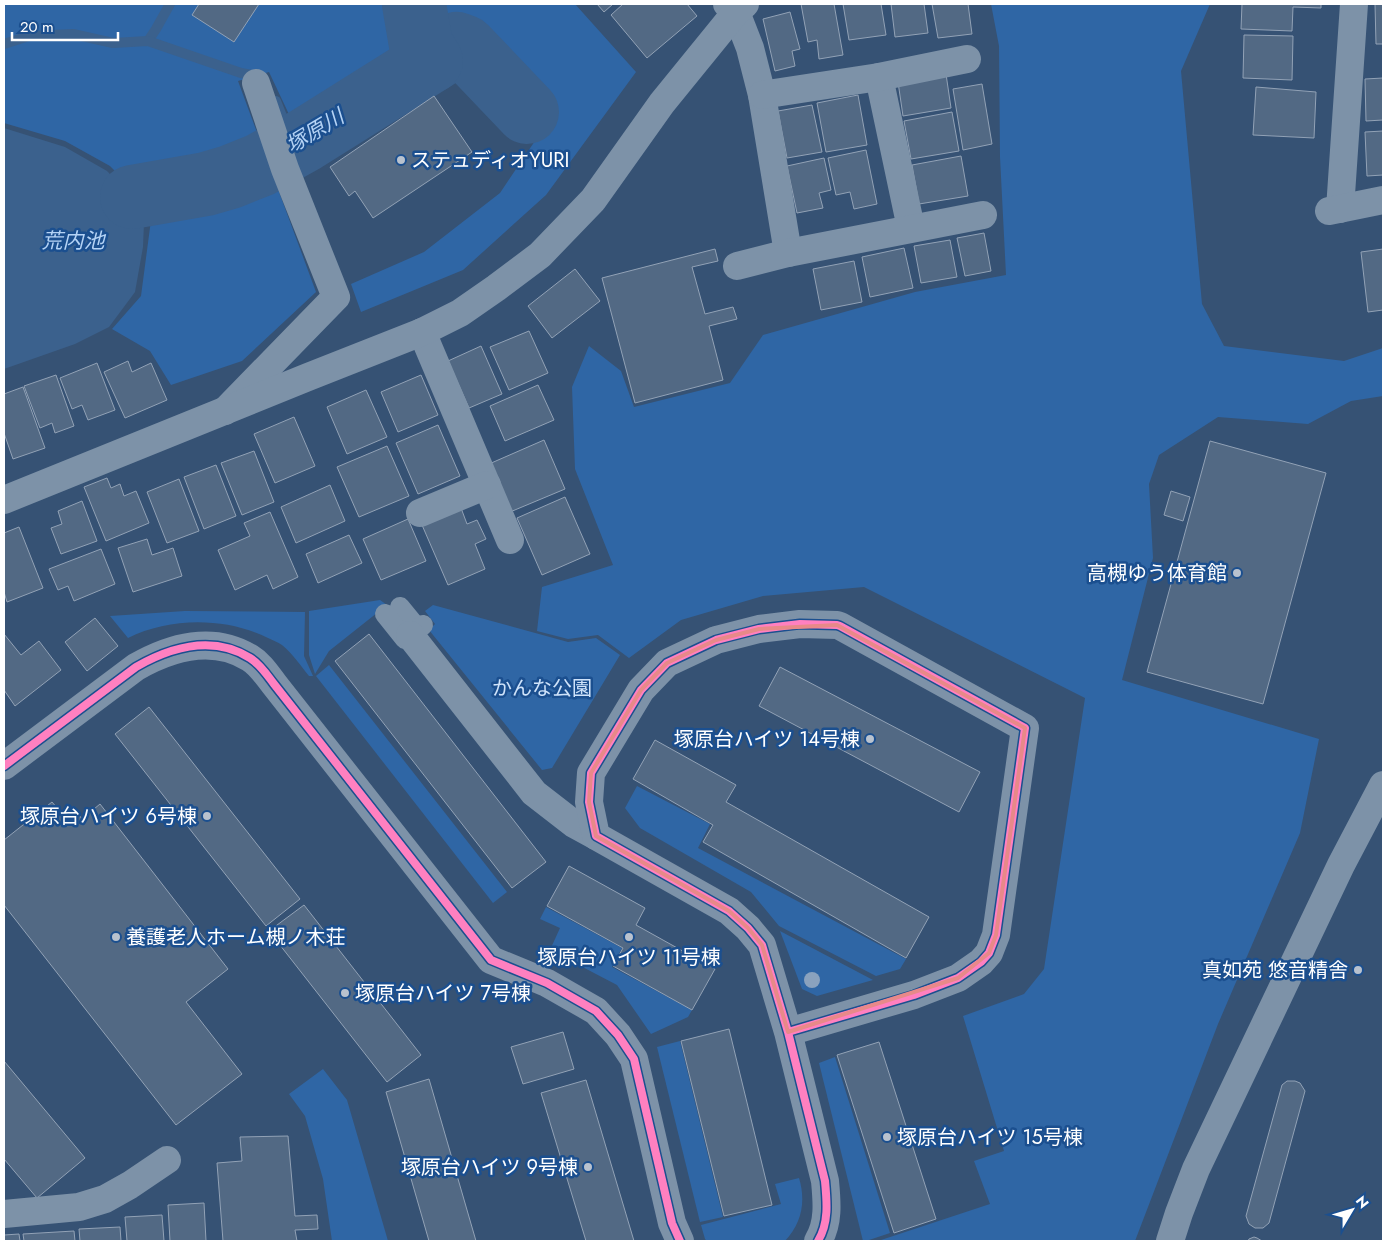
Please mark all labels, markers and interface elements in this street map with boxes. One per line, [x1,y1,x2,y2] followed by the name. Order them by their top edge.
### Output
[12,10,119,42] scale bar
[20,16,54,38] text: 20 m
[280,101,351,160] water label: 塚原川
[411,146,569,175] place label: ステュディオYURI
[395,154,407,166] marker: ステュディオYURI
[42,226,106,256] water label: 荒内池
[1087,559,1227,588] place label: 高槻ゆう体育館
[1231,567,1243,579] marker: 高槻ゆう体育館
[492,674,592,703] park label: かんな公園
[674,725,860,754] place label: 塚原台ハイツ 14号棟
[864,733,876,745] marker: 塚原台ハイツ 14号棟
[20,802,197,831] place label: 塚原台ハイツ 6号棟
[201,810,213,822] marker: 塚原台ハイツ 6号棟
[126,923,345,952] place label: 養護老人ホーム槻ノ木荘
[110,931,122,943] marker: 養護老人ホーム槻ノ木荘
[623,931,635,943] marker: 塚原台ハイツ 11号棟
[537,943,721,972] place label: 塚原台ハイツ 11号棟
[1202,956,1348,985] place label: 真如苑 悠音精舎
[1352,964,1364,976] marker: 真如苑 悠音精舎
[355,979,531,1008] place label: 塚原台ハイツ 7号棟
[339,987,351,999] marker: 塚原台ハイツ 7号棟
[897,1123,1083,1152] place label: 塚原台ハイツ 15号棟
[881,1131,893,1143] marker: 塚原台ハイツ 15号棟
[401,1153,578,1182] place label: 塚原台ハイツ 9号棟
[582,1161,594,1173] marker: 塚原台ハイツ 9号棟
[1327,1185,1377,1235] north arrow
[1351,1191,1374,1213] text: N

